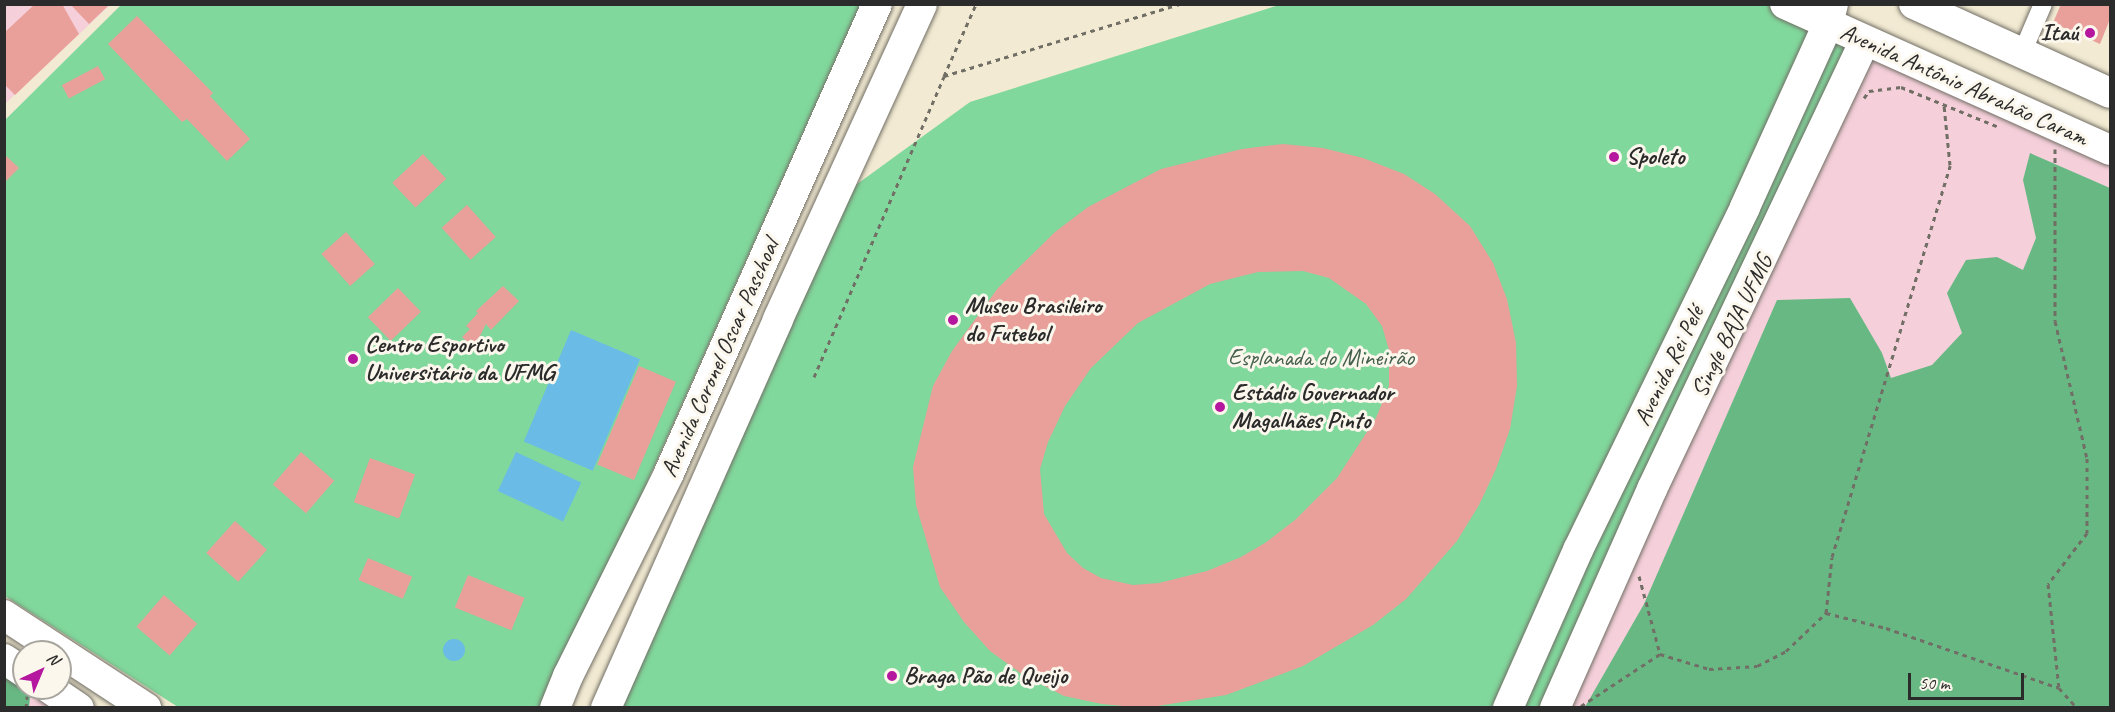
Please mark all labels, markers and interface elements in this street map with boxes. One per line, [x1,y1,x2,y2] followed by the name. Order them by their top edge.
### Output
[1835,17,2093,153] street label: Avenida Antônio Abrahão Caram
[2040,19,2078,47] place label: Itaú
[2083,26,2097,40] marker: Itaú
[1626,143,1685,171] place label: Spoleto
[1607,150,1621,164] marker: Spoleto
[654,234,786,482] street label: Avenida Coronel Oscar Paschoal
[1685,250,1779,402] street label: Single BAJA UFMG
[965,292,1101,348] place label: Museu Brasileiro do Futebol
[1628,302,1710,430] street label: Avenida Rei Pelé
[946,313,960,327] marker: Museu Brasileiro do Futebol
[365,331,555,387] place label: Centro Esportivo Universitário da UFMG
[1228,344,1414,372] park label: Esplanada do Mineirão
[346,352,360,366] marker: Centro Esportivo Universitário da UFMG
[1232,379,1394,435] place label: Estádio Governador Magalhães Pinto
[1213,400,1227,414] marker: Estádio Governador Magalhães Pinto
[12,640,72,700] north arrow
[43,648,64,669] text: N
[1911,661,2026,699] scale bar
[904,662,1067,690] place label: Braga Pão de Queijo
[885,669,899,683] marker: Braga Pão de Queijo
[1919,672,1950,694] text: 50 m

